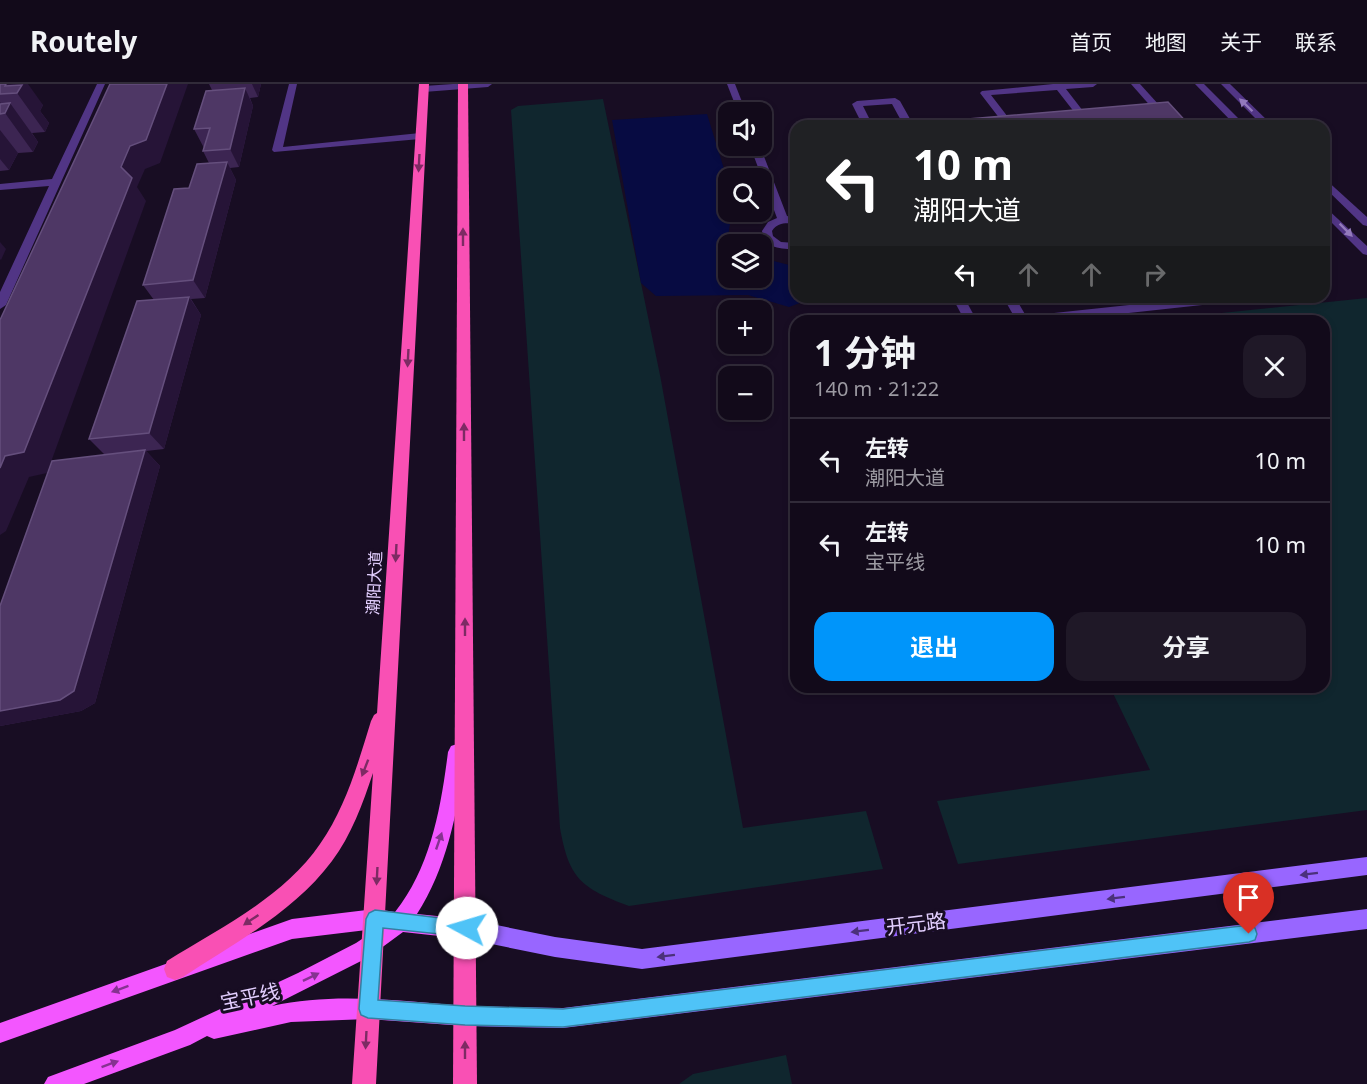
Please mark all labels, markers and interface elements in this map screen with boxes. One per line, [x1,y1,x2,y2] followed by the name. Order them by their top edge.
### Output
[30,22,137,60] text: Routely
[1070,28,1112,56] text: 首页
[1145,28,1187,56] text: 地图
[1220,28,1262,56] text: 关于
[1295,28,1337,56] text: 联系
[1239,98,1254,112] one-way arrow
[718,102,772,420] map controls
[718,102,772,156] button: sound
[913,135,1013,192] text: 10 m
[814,144,892,222] icon: left
[414,154,423,173] one-way arrow
[718,168,772,222] button: search
[913,191,1021,228] text: 潮阳大道
[1338,223,1352,237] one-way arrow
[458,228,468,247] one-way arrow
[718,234,772,288] button: layers
[949,258,982,291] icon: left
[1012,258,1045,291] icon: ahead
[1075,258,1108,291] icon: ahead
[1138,258,1171,291] icon: right
[718,300,772,354] button: +
[814,328,916,377] text: 1 分钟
[1243,335,1306,398] button: close
[403,349,412,368] one-way arrow
[718,366,772,420] button: −
[814,375,939,402] text: 140 m · 21:22
[459,423,469,442] one-way arrow
[865,432,909,462] text: 左转
[814,444,847,477] icon: left
[1255,445,1306,475] text: 10 m
[865,464,945,491] text: 潮阳大道
[865,516,909,546] text: 左转
[814,528,847,561] icon: left
[1255,529,1306,559] text: 10 m
[392,543,401,562] one-way arrow
[865,548,925,575] text: 宝平线
[361,550,387,616] street label: 潮阳大道
[814,612,1054,681] button: 退出
[1066,612,1306,681] button: 分享
[460,618,470,637] one-way arrow
[360,759,370,777] one-way arrow
[434,832,444,850] one-way arrow
[373,866,382,885] one-way arrow
[1299,869,1318,878] one-way arrow
[1223,872,1274,934] pin
[1232,881,1265,914] icon: arrive
[1106,894,1125,903] one-way arrow
[435,896,499,960] position arrow
[885,906,947,941] street label: 开元路
[243,914,259,925] one-way arrow
[850,926,869,936] one-way arrow
[657,951,676,960] one-way arrow
[302,972,319,981] one-way arrow
[218,977,282,1016] street label: 宝平线
[111,985,129,995] one-way arrow
[362,1031,371,1050] one-way arrow
[460,1040,470,1059] one-way arrow
[101,1058,119,1068] one-way arrow

